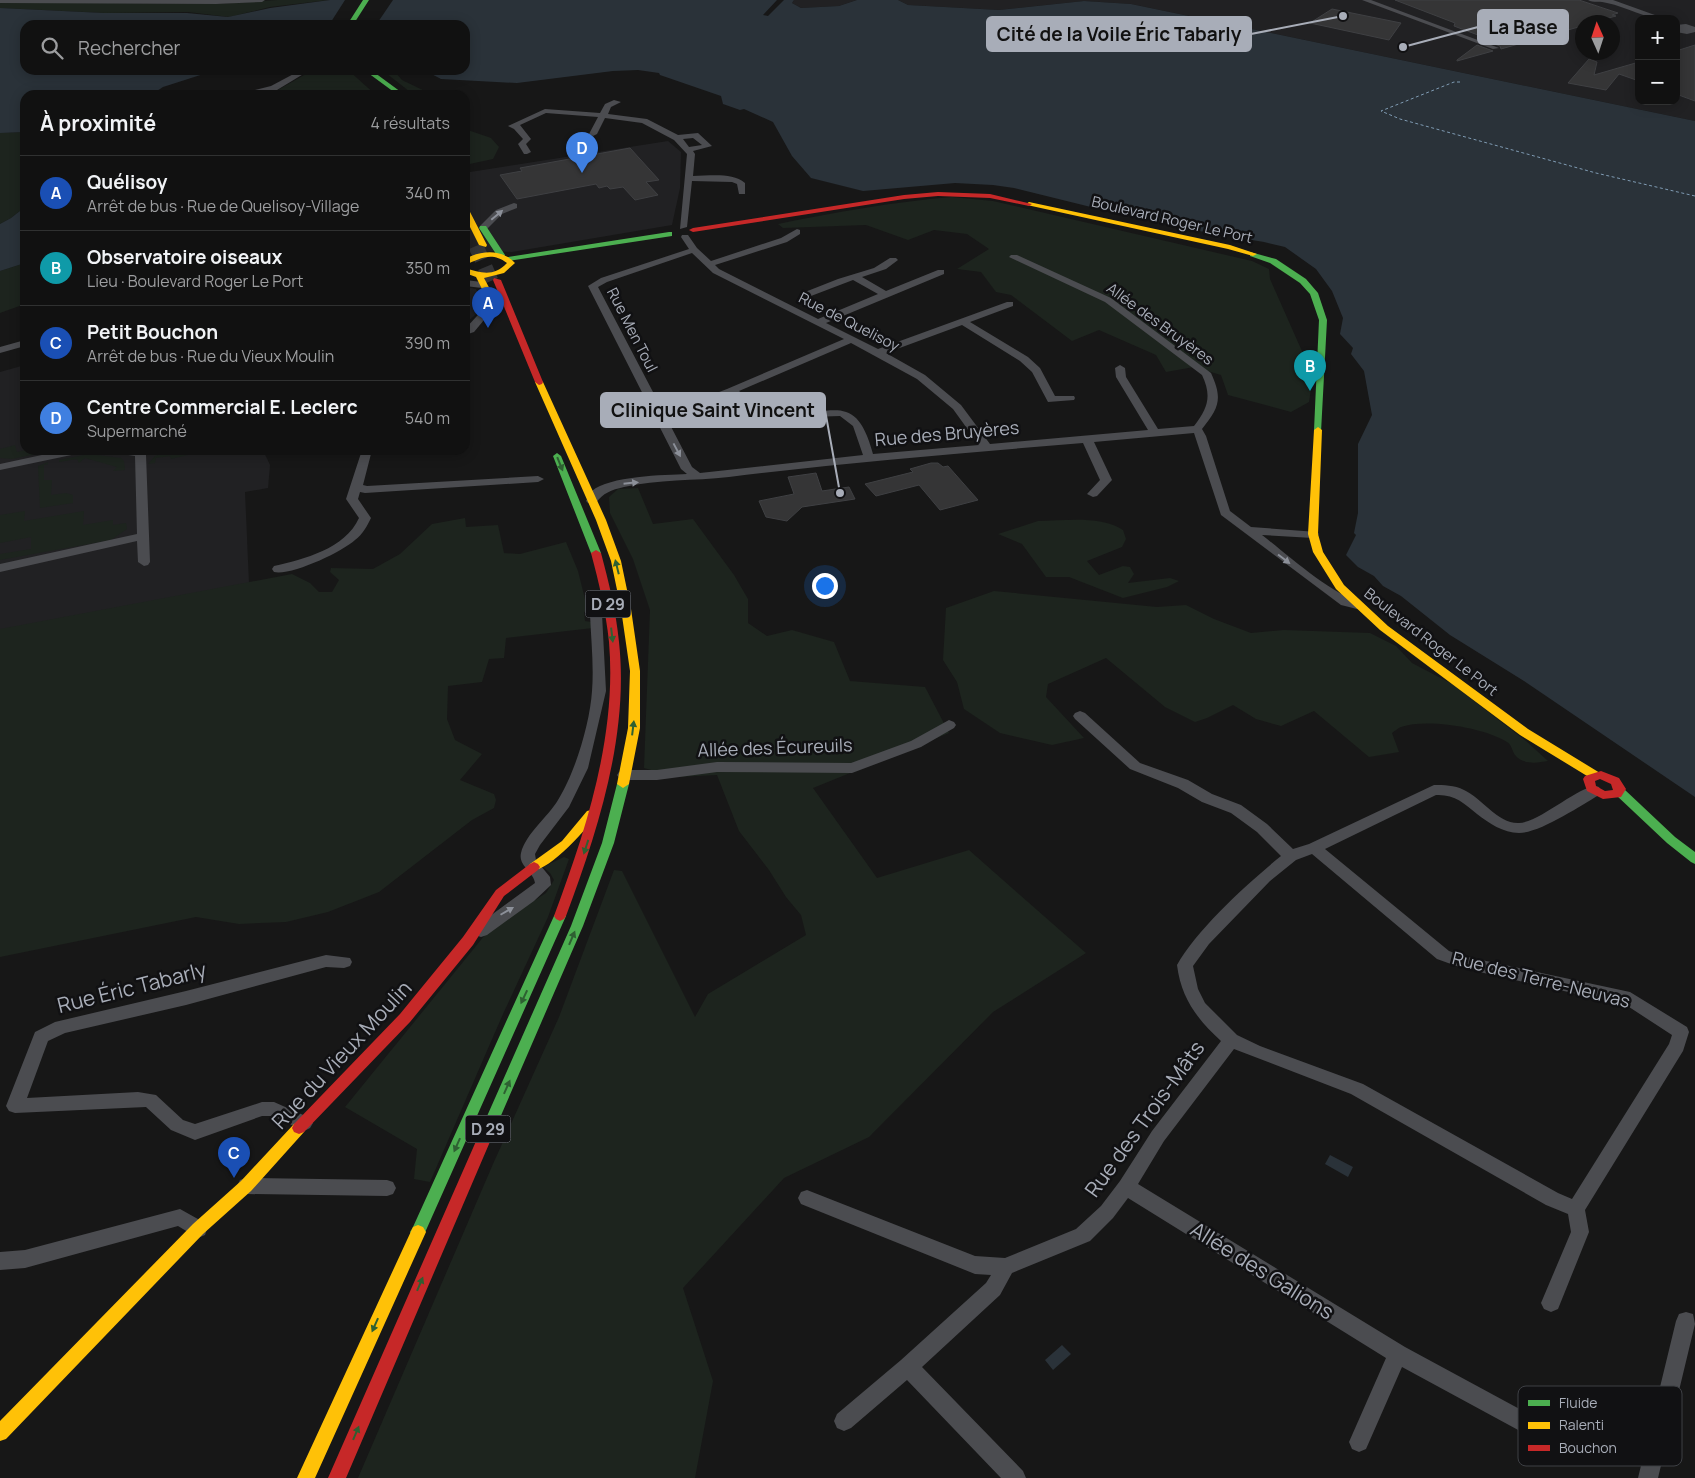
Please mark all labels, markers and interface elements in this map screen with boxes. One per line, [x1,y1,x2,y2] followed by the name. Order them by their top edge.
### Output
[1478,10,1568,44] callout: La Base
[1488,14,1558,40] text: La Base
[1575,15,1620,60] north arrow
[1635,15,1680,105] map controls
[1635,15,1680,60] button: +
[987,17,1251,51] callout: Cité de la Voile Éric Tabarly
[20,20,470,75] search box
[997,21,1242,47] text: Cité de la Voile Éric Tabarly
[38,34,66,62] icon: search
[78,35,180,61] text: Rechercher
[1635,60,1680,105] button: −
[40,109,156,137] text: À proximité
[371,112,450,134] text: 4 résultats
[566,132,598,173] pin: D
[87,169,168,195] text: Quélisoy
[51,182,61,204] text: A
[405,182,450,204] text: 340 m
[1090,191,1255,248] street label: Boulevard Roger Le Port
[87,195,359,217] text: Arrêt de bus · Rue de Quelisoy-Village
[491,210,503,221] one-way arrow
[87,244,282,270] text: Observatoire oiseaux
[51,257,61,279] text: B
[405,257,450,279] text: 350 m
[87,270,303,292] text: Lieu · Boulevard Roger Le Port
[1102,278,1218,370] street label: Allée des Bruyères
[602,284,663,376] street label: Rue Men Toul
[472,287,504,328] pin: A
[795,287,903,356] street label: Rue de Quelisoy
[87,319,218,345] text: Petit Bouchon
[50,332,62,354] text: C
[405,332,450,354] text: 390 m
[87,345,334,367] text: Arrêt de bus · Rue du Vieux Moulin
[1294,350,1326,391] pin: B
[601,393,825,427] callout: Clinique Saint Vincent
[87,394,358,420] text: Centre Commercial E. Leclerc
[611,397,815,423] text: Clinique Saint Vincent
[50,407,62,429] text: D
[405,407,450,429] text: 540 m
[874,415,1020,451] street label: Rue des Bruyères
[87,420,187,442] text: Supermarché
[673,443,681,457] one-way arrow
[556,457,564,471] one-way arrow
[624,478,640,486] one-way arrow
[1277,554,1291,564] one-way arrow
[613,559,621,574] one-way arrow
[812,573,838,599] your location
[1360,583,1503,701] street label: Boulevard Roger Le Port
[586,590,630,618] road number: D 29
[609,627,617,643] one-way arrow
[629,719,637,735] one-way arrow
[697,732,853,762] street label: Allée des Écureuils
[582,840,590,855] one-way arrow
[500,907,513,916] one-way arrow
[568,931,576,945] one-way arrow
[1450,945,1633,1013] street label: Rue des Terre-Neuvas
[54,955,209,1019] street label: Rue Éric Tabarly
[265,974,417,1135] street label: Rue du Vieux Moulin
[520,990,528,1004] one-way arrow
[1078,1035,1210,1202] street label: Rue des Trois-Mâts
[503,1080,511,1094] one-way arrow
[466,1116,510,1142] road number: D 29
[218,1137,250,1178] pin: C
[452,1138,460,1152] one-way arrow
[1186,1215,1339,1325] street label: Allée des Galions
[417,1277,425,1291] one-way arrow
[371,1318,379,1332] one-way arrow
[1518,1386,1682,1466] legend
[1559,1393,1597,1412] text: Fluide
[1559,1415,1604,1434] text: Ralenti
[352,1426,360,1440] one-way arrow
[1559,1438,1617,1457] text: Bouchon

